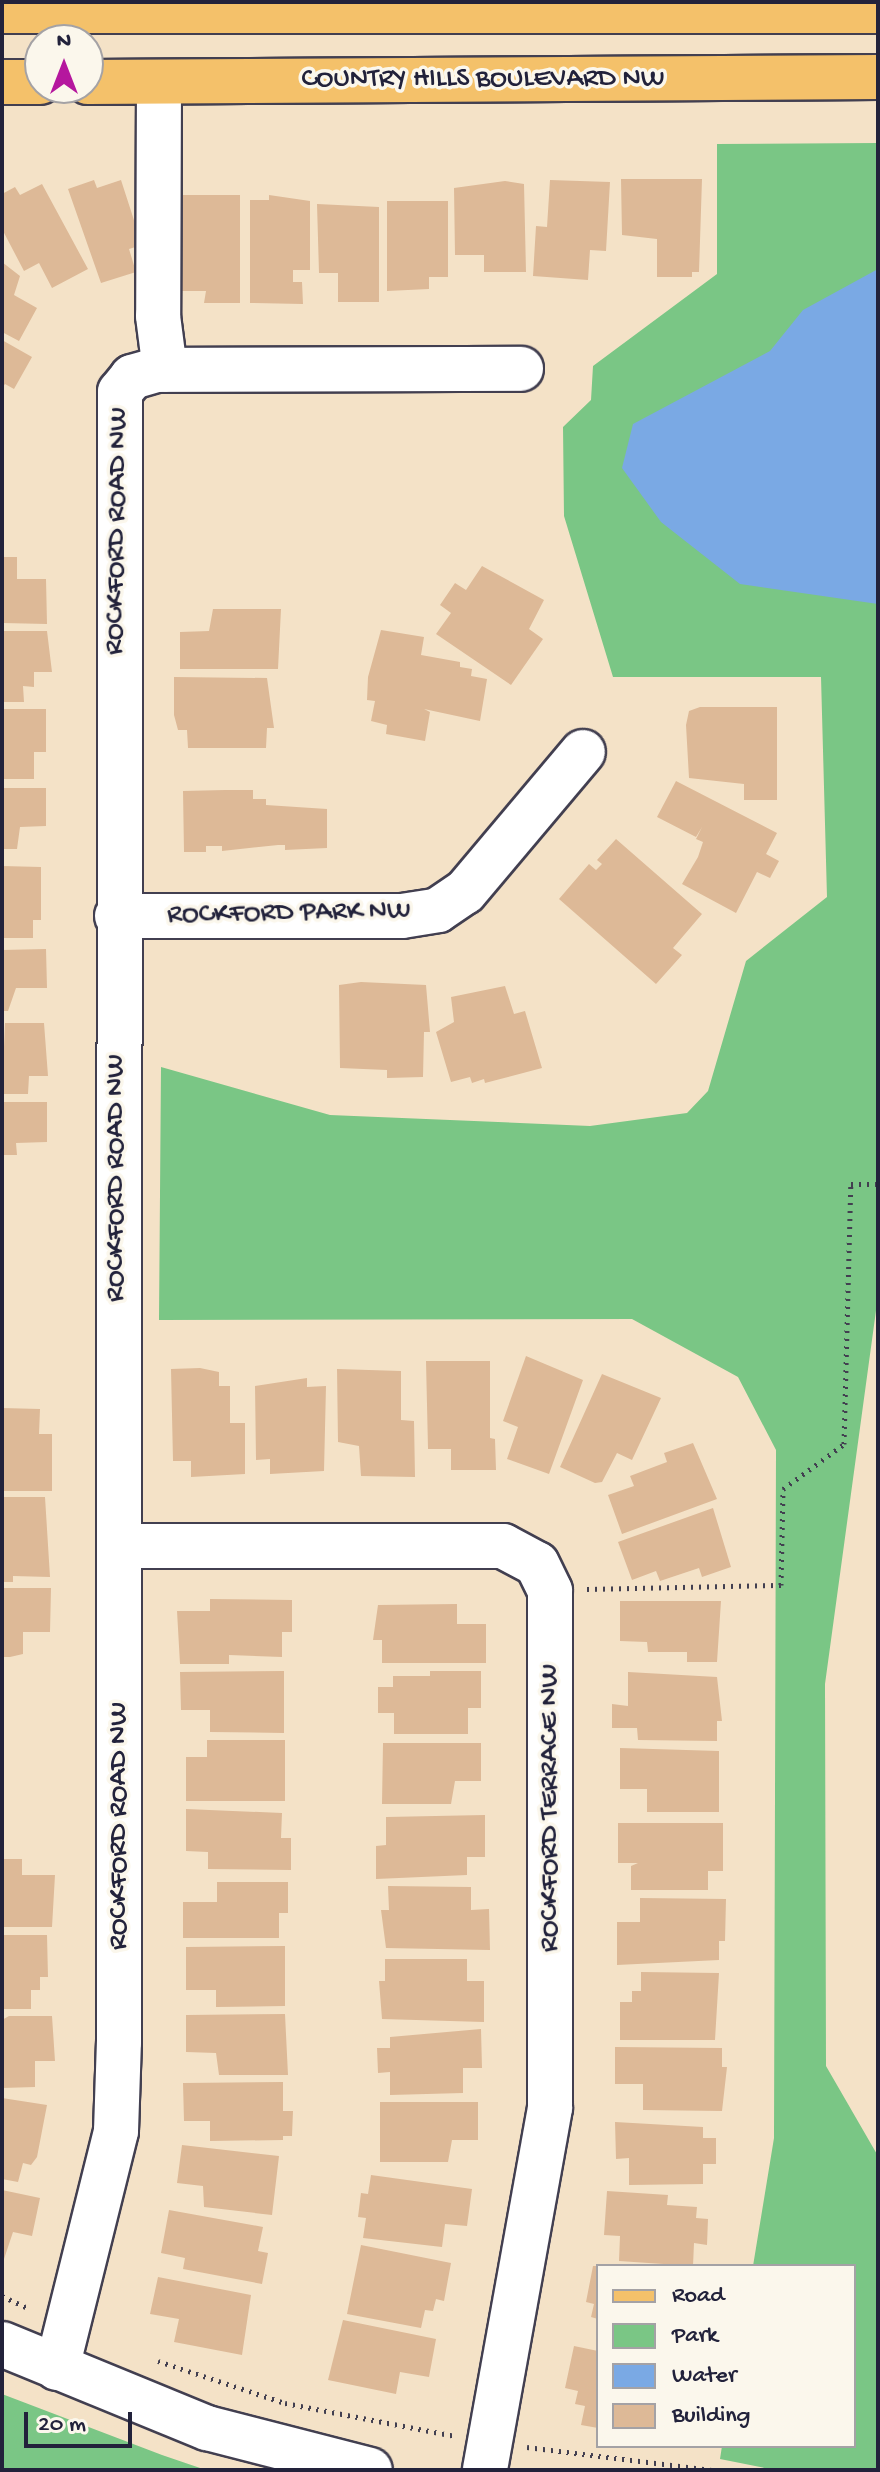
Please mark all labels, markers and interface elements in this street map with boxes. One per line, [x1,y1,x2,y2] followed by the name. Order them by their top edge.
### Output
[24,24,104,104] north arrow
[57,29,71,55] text: N
[301,63,665,97] street label: COUNTRY HILLS BOULEVARD NW
[99,407,137,655] street label: ROCKFORD ROAD NW
[167,895,411,933] street label: ROCKFORD PARK NW
[100,1054,134,1302] street label: ROCKFORD ROAD NW
[534,1664,568,1952] street label: ROCKFORD TERRACE NW
[103,1702,137,1950] street label: ROCKFORD ROAD NW
[596,2264,856,2448] legend
[672,2282,724,2311] text: Road
[672,2322,718,2351] text: Park
[672,2362,736,2391] text: Water
[28,2396,136,2446] scale bar
[672,2402,750,2431] text: Building
[38,2411,86,2440] text: 20 m

